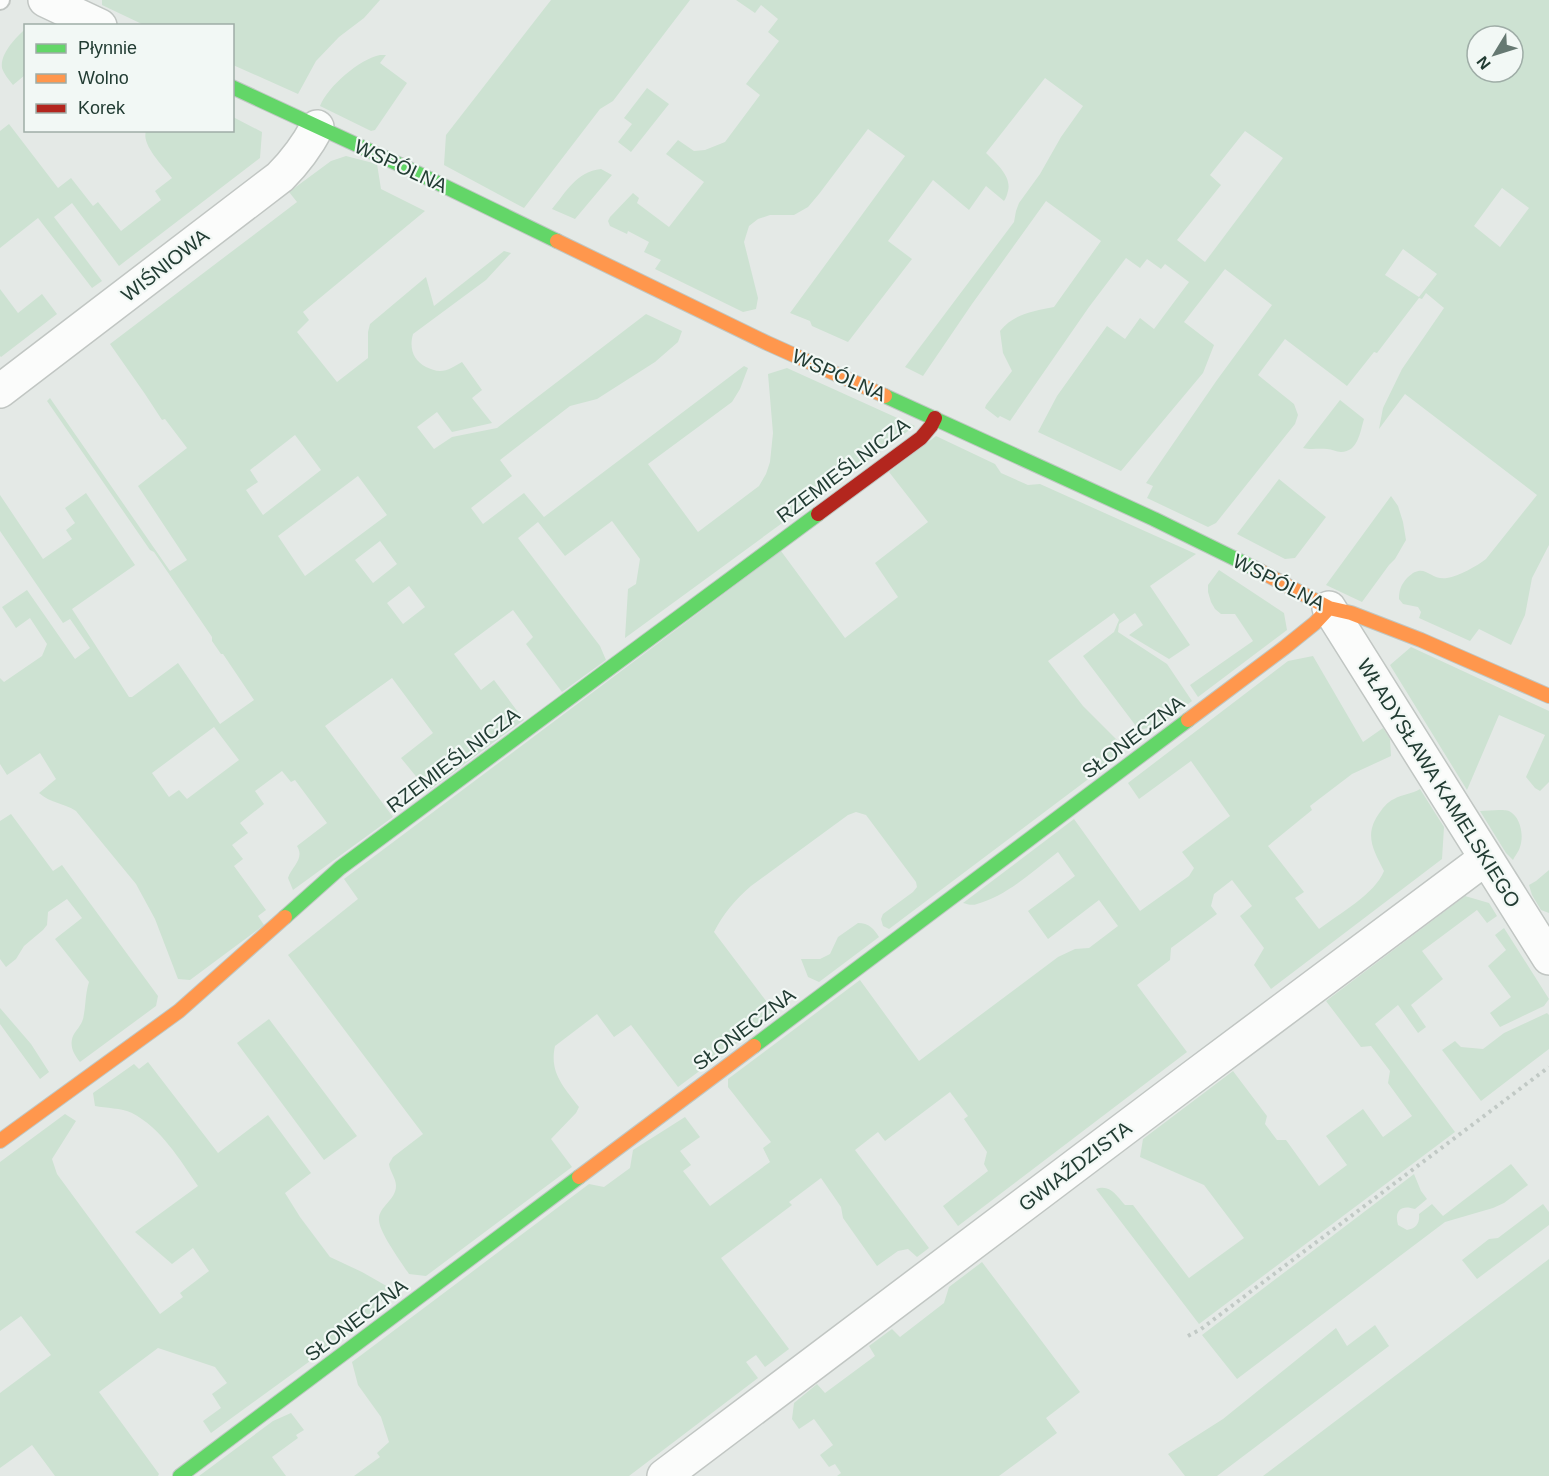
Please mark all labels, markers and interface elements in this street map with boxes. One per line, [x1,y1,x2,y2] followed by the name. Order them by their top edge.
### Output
[24,24,234,132] legend
[1465,24,1525,84] north arrow
[78,38,137,58] text: Płynnie
[1473,53,1494,73] text: N
[78,68,129,88] text: Wolno
[78,98,126,118] text: Korek
[351,135,452,197] street label: WSPÓLNA
[116,223,214,306] street label: WIŚNIOWA
[789,345,890,406] street label: WSPÓLNA
[772,412,914,527] street label: RZEMIEŚLNICZA
[1229,549,1329,615] street label: WSPÓLNA
[1353,655,1525,911] street label: WŁADYSŁAWA KAMELSKIEGO
[1078,691,1189,783] street label: SŁONECZNA
[382,702,524,817] street label: RZEMIEŚLNICZA
[689,983,800,1075] street label: SŁONECZNA
[1014,1116,1136,1215] street label: GWIAŹDZISTA
[301,1274,412,1366] street label: SŁONECZNA

